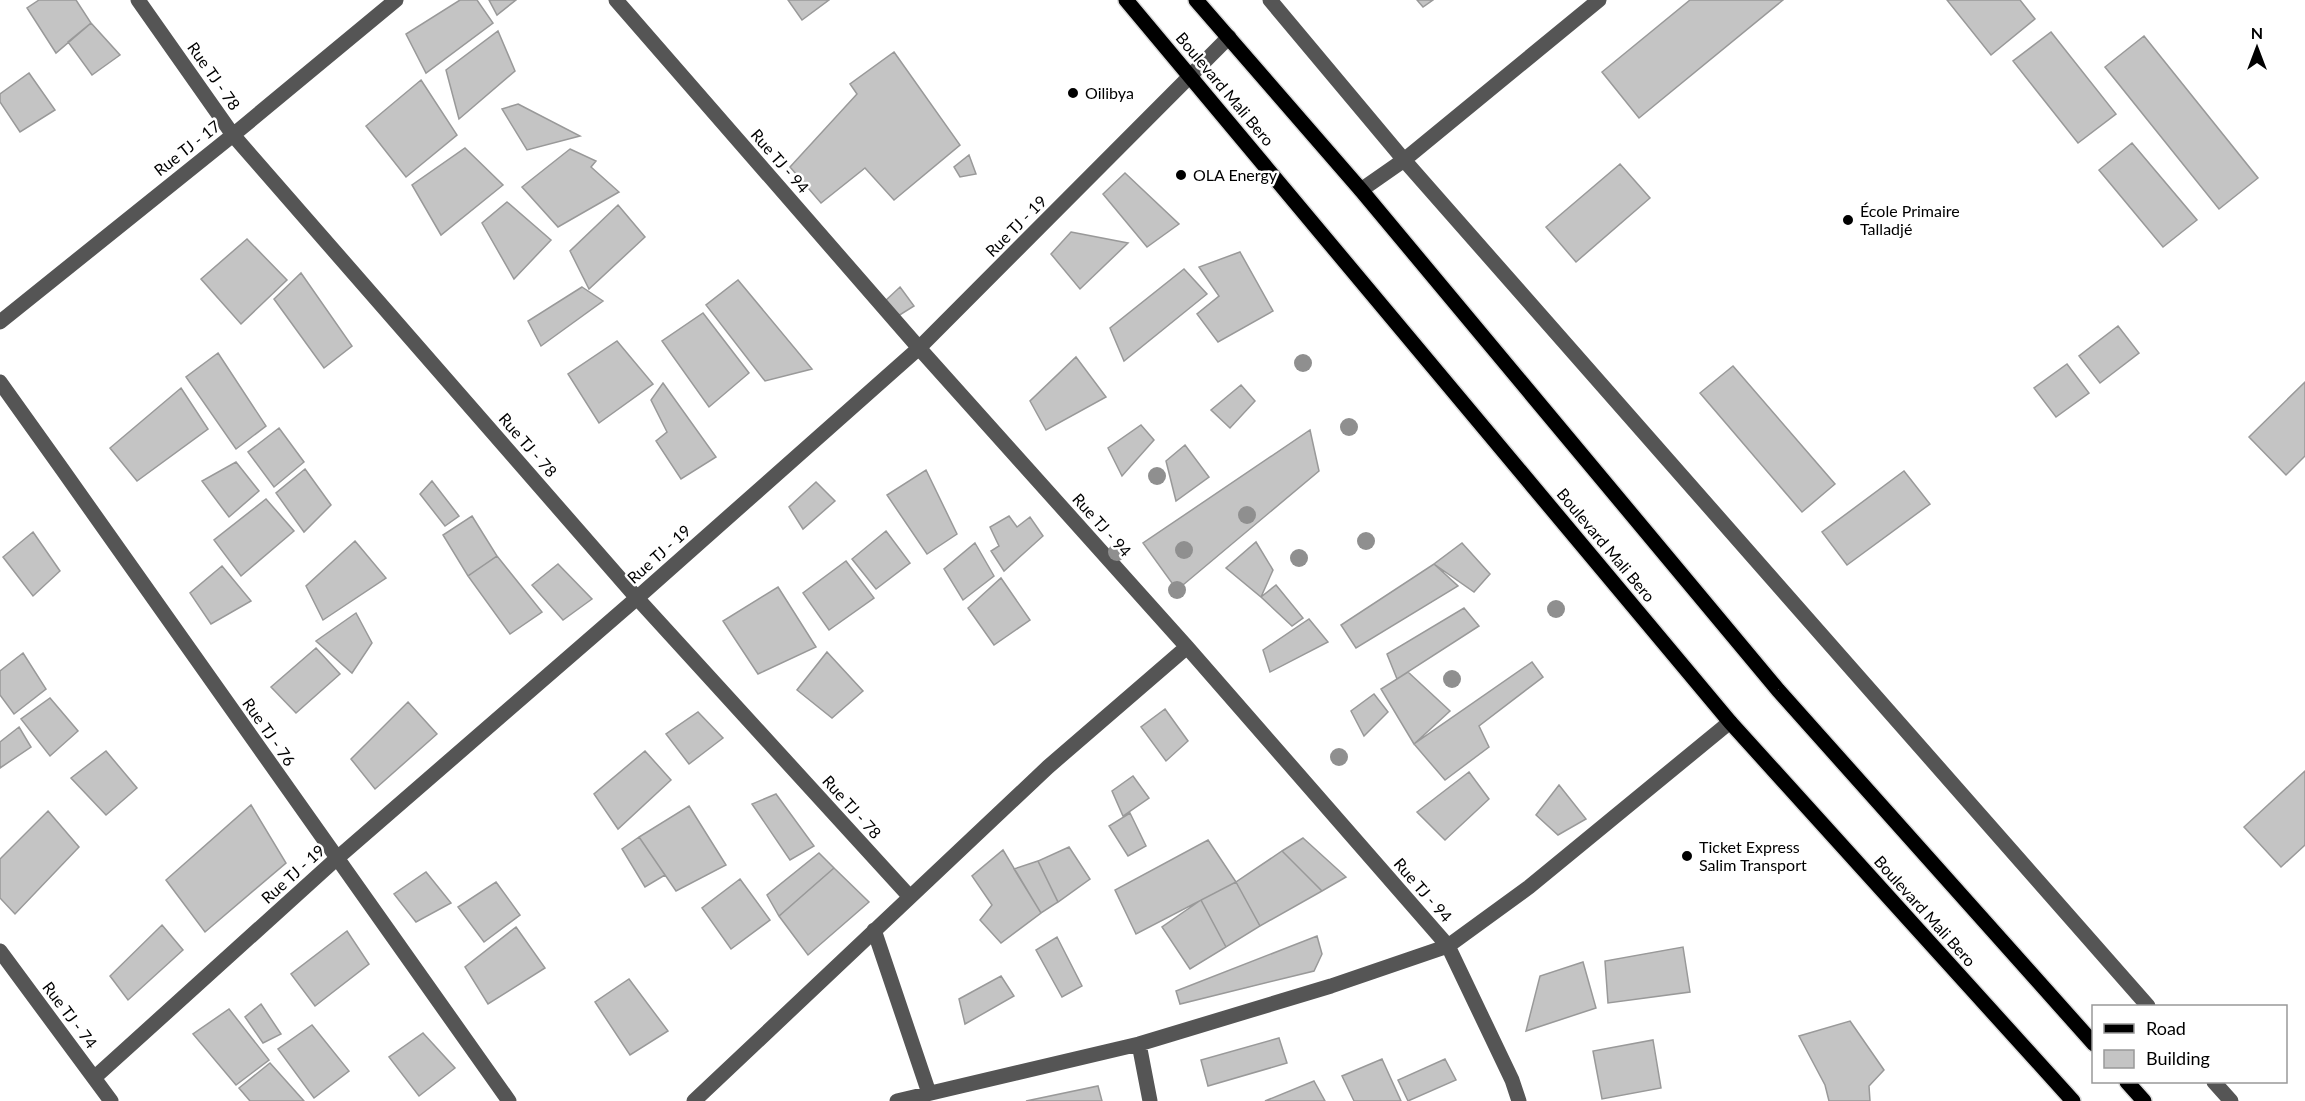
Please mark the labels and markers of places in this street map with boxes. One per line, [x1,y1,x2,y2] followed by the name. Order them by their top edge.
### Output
[1085,83,1134,102] place label: Oilibya
[1066,86,1080,100] marker: Oilibya
[1193,165,1278,184] place label: OLA Energy
[1174,168,1188,182] marker: OLA Energy
[1860,201,1960,238] place label: École Primaire Talladjé
[1841,213,1855,227] marker: École Primaire Talladjé
[1699,837,1807,874] place label: Ticket Express Salim Transport
[1680,849,1694,863] marker: Ticket Express Salim Transport

